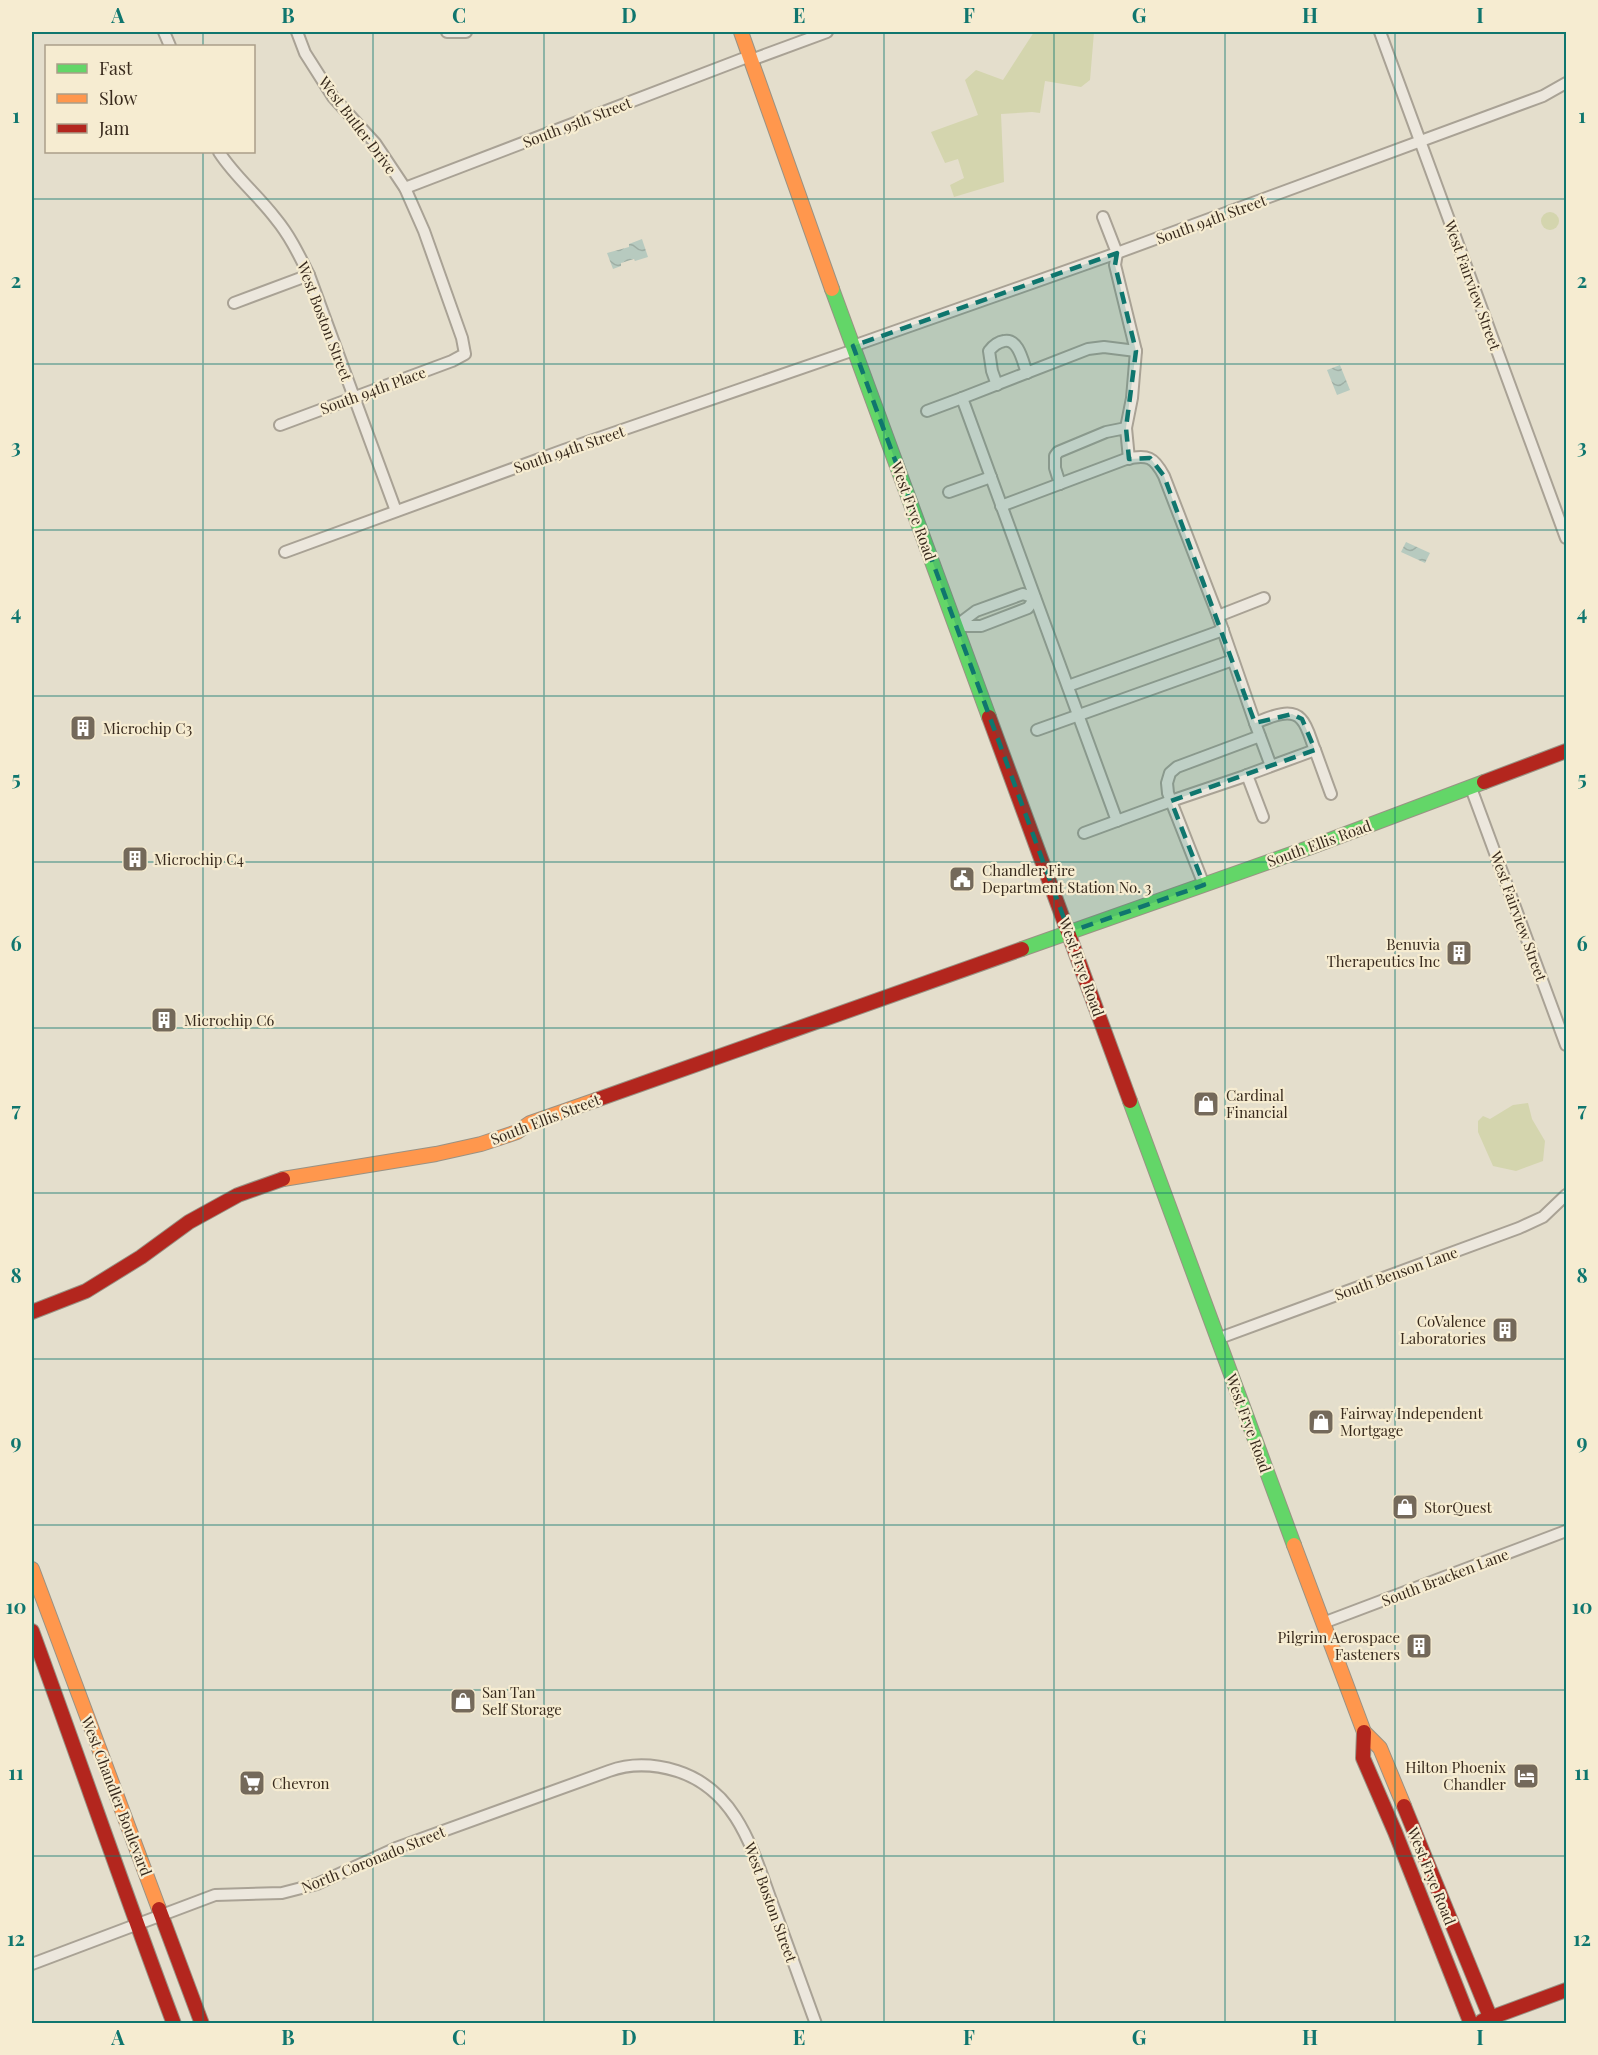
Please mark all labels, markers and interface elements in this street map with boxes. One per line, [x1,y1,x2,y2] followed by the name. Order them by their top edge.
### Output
[110,1,125,28] text: A
[281,1,295,28] text: B
[452,1,466,28] text: C
[621,1,637,28] text: D
[793,1,805,28] text: E
[963,1,975,28] text: F
[1132,1,1147,28] text: G
[1302,1,1318,28] text: H
[1476,1,1484,28] text: I
[45,45,255,153] legend
[99,56,133,80] text: Fast
[314,71,401,178] street label: West Butler Drive
[99,86,137,110] text: Slow
[520,92,635,152] street label: South 95th Street
[12,101,20,128] text: 1
[1578,101,1586,128] text: 1
[98,116,129,140] text: Jam
[1153,190,1270,248] street label: South 94th Street
[1440,216,1506,353] street label: West Fairview Street
[293,257,357,384] street label: West Boston Street
[11,266,21,293] text: 2
[1577,266,1587,293] text: 2
[317,362,429,418] street label: South 94th Place
[511,420,628,477] street label: South 94th Street
[11,432,21,459] text: 3
[1577,432,1587,459] text: 3
[887,458,941,563] street label: West Frye Road
[11,598,21,625] text: 4
[1577,598,1587,625] text: 4
[68,713,98,743] building icon: Microchip C3
[103,718,193,738] place label: Microchip C3
[11,764,21,791] text: 5
[1577,764,1587,791] text: 5
[1264,815,1374,871] street label: South Ellis Road
[120,844,150,874] building icon: Microchip C4
[1486,847,1552,984] street label: West Fairview Street
[154,849,244,869] place label: Microchip C4
[982,860,1152,897] place label: Chandler Fire Department Station No. 3
[947,864,977,894] public building icon: Chandler Fire Department Station No. 3
[1055,914,1109,1019] street label: West Frye Road
[10,929,22,956] text: 6
[1576,929,1588,956] text: 6
[1326,934,1441,971] place label: Benuvia Therapeutics Inc
[1444,938,1474,968] building icon: Benuvia Therapeutics Inc
[149,1005,179,1035] building icon: Microchip C6
[184,1010,275,1030] place label: Microchip C6
[1226,1085,1288,1122] place label: Cardinal Financial
[487,1089,603,1149] street label: South Ellis Street
[1191,1089,1221,1119] shop icon: Cardinal Financial
[11,1095,21,1122] text: 7
[1577,1095,1587,1122] text: 7
[1332,1242,1460,1304] street label: South Benson Lane
[10,1261,22,1288] text: 8
[1576,1261,1588,1288] text: 8
[1400,1311,1486,1348] place label: CoValence Laboratories
[1490,1315,1520,1345] building icon: CoValence Laboratories
[1222,1370,1276,1475] street label: West Frye Road
[1340,1403,1483,1440] place label: Fairway Independent Mortgage
[1306,1407,1336,1437] shop icon: Fairway Independent Mortgage
[10,1427,22,1454] text: 9
[1576,1427,1588,1454] text: 9
[1390,1492,1420,1522] shop icon: StorQuest
[1424,1497,1492,1517] place label: StorQuest
[1379,1544,1511,1610] street label: South Bracken Lane
[6,1592,26,1619] text: 10
[1572,1592,1592,1619] text: 10
[1278,1627,1400,1664] place label: Pilgrim Aerospace Fasteners
[1404,1631,1434,1661] building icon: Pilgrim Aerospace Fasteners
[482,1682,562,1719] place label: San Tan Self Storage
[448,1686,478,1716] shop icon: San Tan Self Storage
[77,1712,157,1879] street label: West Chandler Boulevard
[1405,1757,1506,1794] place label: Hilton Phoenix Chandler
[8,1758,24,1785] text: 11
[1574,1758,1590,1785] text: 11
[1511,1761,1541,1791] hotel icon: Hilton Phoenix Chandler
[237,1768,267,1798] supermarket icon: Chevron
[272,1773,330,1793] place label: Chevron
[298,1821,449,1897] street label: North Coronado Street
[1403,1823,1461,1928] street label: West Frye Road
[740,1838,802,1965] street label: West Boston Street
[7,1924,25,1951] text: 12
[1573,1924,1591,1951] text: 12
[110,2023,125,2050] text: A
[281,2023,295,2050] text: B
[452,2023,466,2050] text: C
[621,2023,637,2050] text: D
[793,2023,805,2050] text: E
[963,2023,975,2050] text: F
[1132,2023,1147,2050] text: G
[1302,2023,1318,2050] text: H
[1476,2023,1484,2050] text: I

